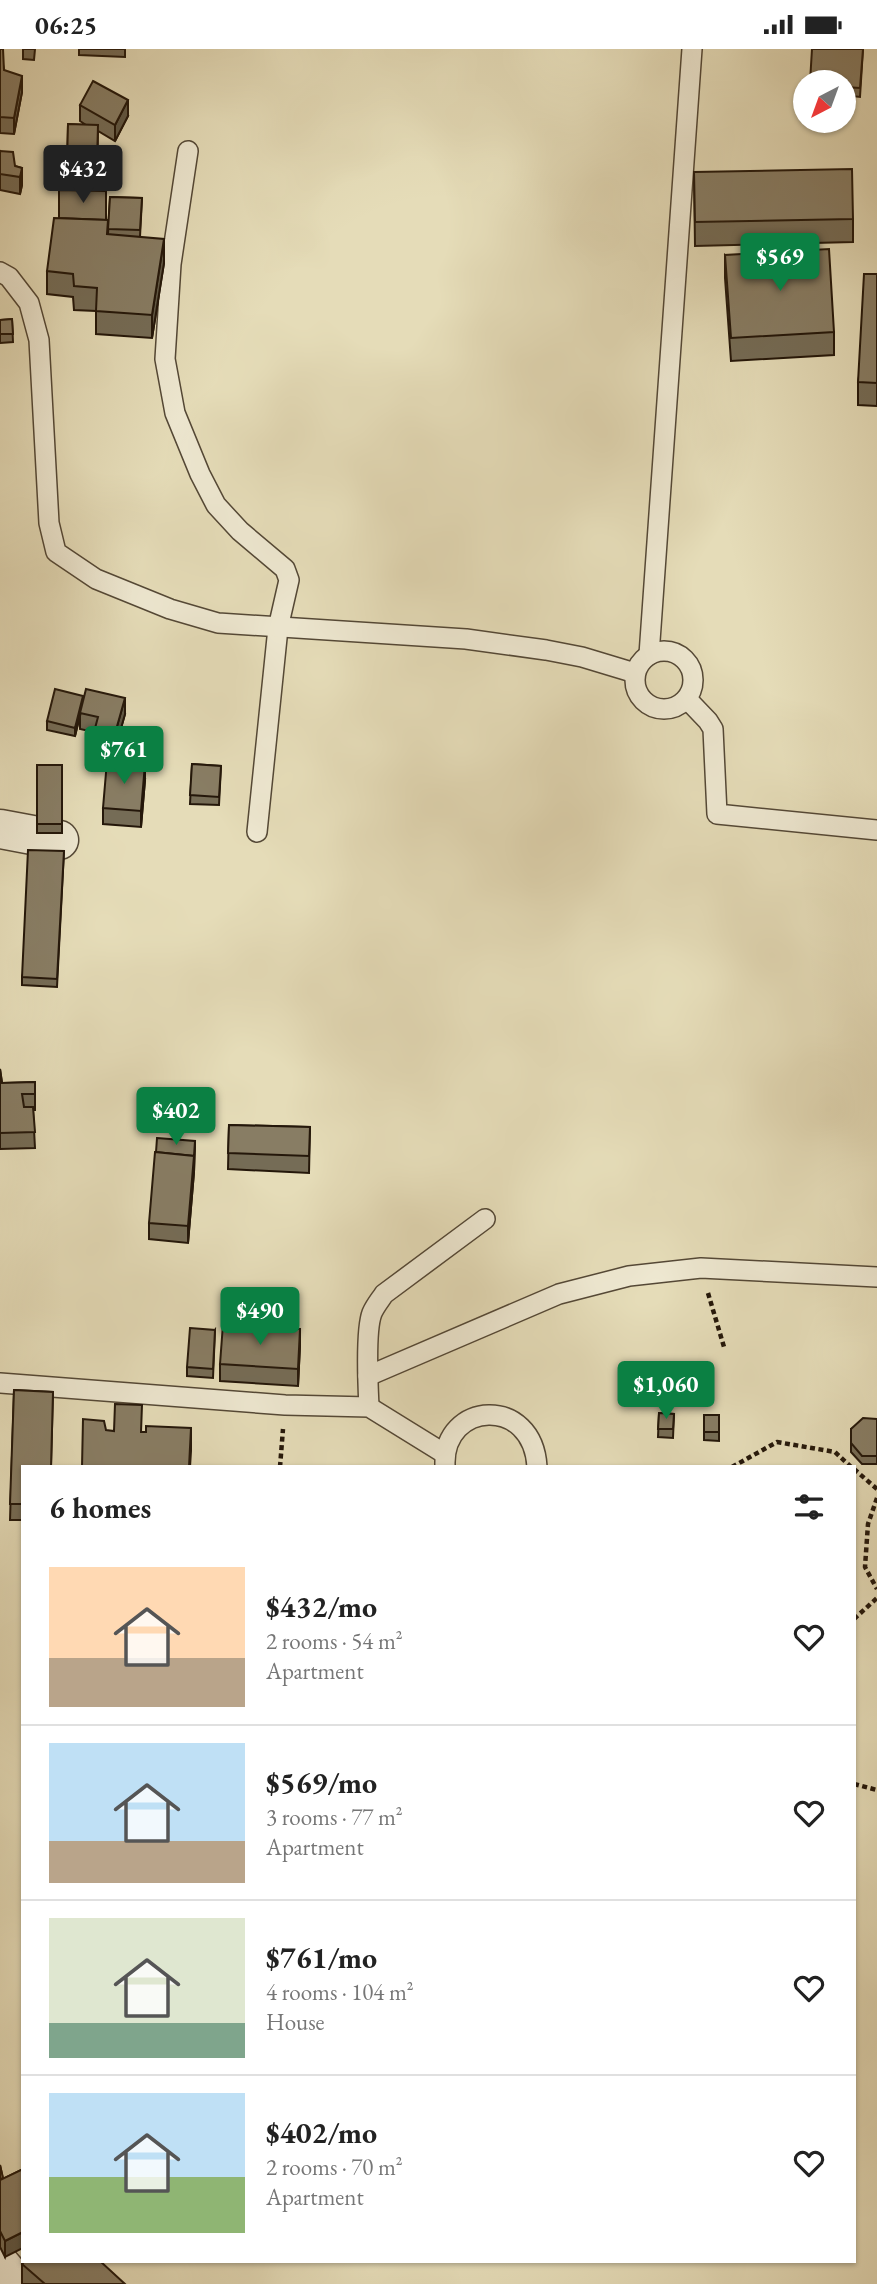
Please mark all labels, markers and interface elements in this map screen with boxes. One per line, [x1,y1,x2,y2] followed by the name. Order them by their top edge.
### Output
[35,8,97,42] text: 06:25
[793,70,856,133] north arrow
[793,70,856,133] map controls
[42,145,124,205] pin: $432
[59,153,107,183] text: $432
[739,233,821,293] pin: $569
[756,241,804,271] text: $569
[83,727,165,786] pin: $761
[100,734,148,764] text: $761
[135,1087,217,1147] pin: $402
[152,1095,200,1125] text: $402
[219,1287,301,1347] pin: $490
[236,1295,284,1325] text: $490
[609,1361,723,1421] pin: $1,060
[634,1369,698,1399] text: $1,060
[49,1488,151,1527] text: 6 homes
[790,1488,828,1526] icon: filters
[266,1587,377,1626] text: $432/mo
[105,1595,189,1679] icon: home
[790,1618,828,1656] icon: heart
[266,1626,403,1656] text: 2 rooms · 54 m²
[266,1656,364,1686] text: Apartment
[266,1763,377,1802] text: $569/mo
[105,1771,189,1855] icon: home
[790,1794,828,1832] icon: heart
[266,1802,403,1832] text: 3 rooms · 77 m²
[266,1832,364,1862] text: Apartment
[266,1938,377,1977] text: $761/mo
[105,1946,189,2030] icon: home
[790,1969,828,2007] icon: heart
[266,1977,414,2007] text: 4 rooms · 104 m²
[266,2007,325,2037] text: House
[266,2113,377,2152] text: $402/mo
[105,2121,189,2205] icon: home
[790,2144,828,2182] icon: heart
[266,2152,403,2182] text: 2 rooms · 70 m²
[266,2182,364,2212] text: Apartment

